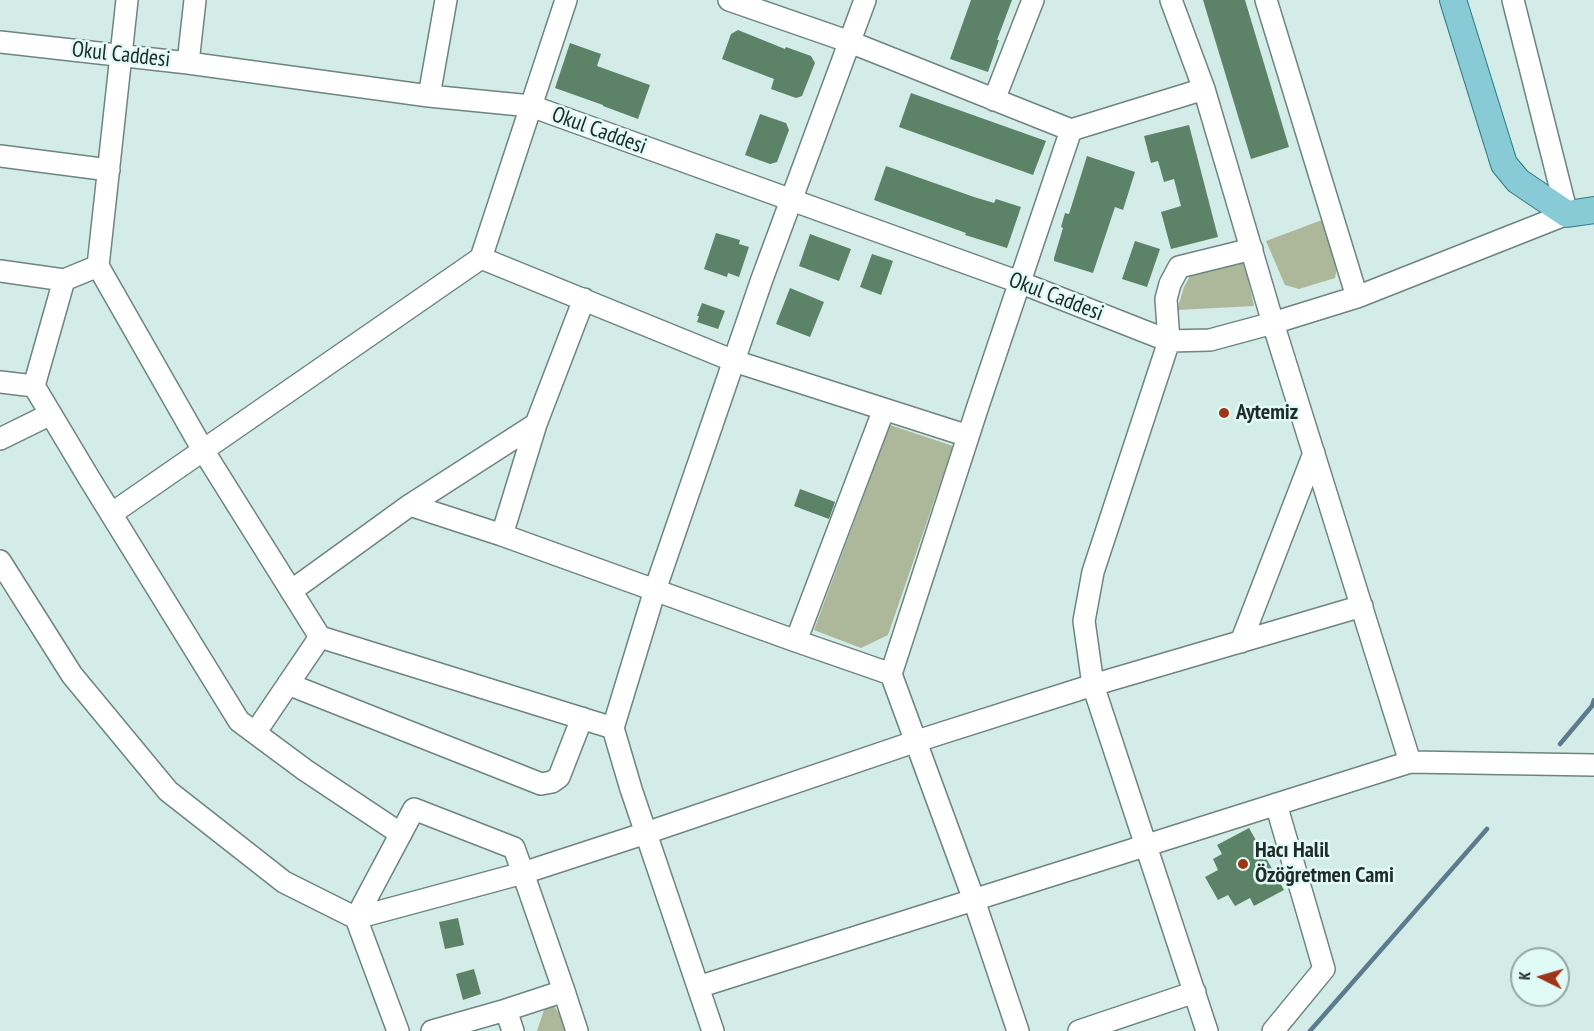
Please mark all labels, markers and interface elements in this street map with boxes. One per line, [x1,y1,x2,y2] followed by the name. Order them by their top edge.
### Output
[70,37,172,73] street label: Okul Caddesi
[548,102,650,160] street label: Okul Caddesi
[1005,267,1107,327] street label: Okul Caddesi
[1236,400,1298,426] place label: Aytemiz
[1217,406,1231,420] marker: Aytemiz
[1255,838,1394,890] place label: Hacı Halil Özöğretmen Cami
[1236,857,1250,871] marker: Hacı Halil Özöğretmen Cami
[1510,947,1570,1007] north arrow
[1514,971,1534,981] text: K

